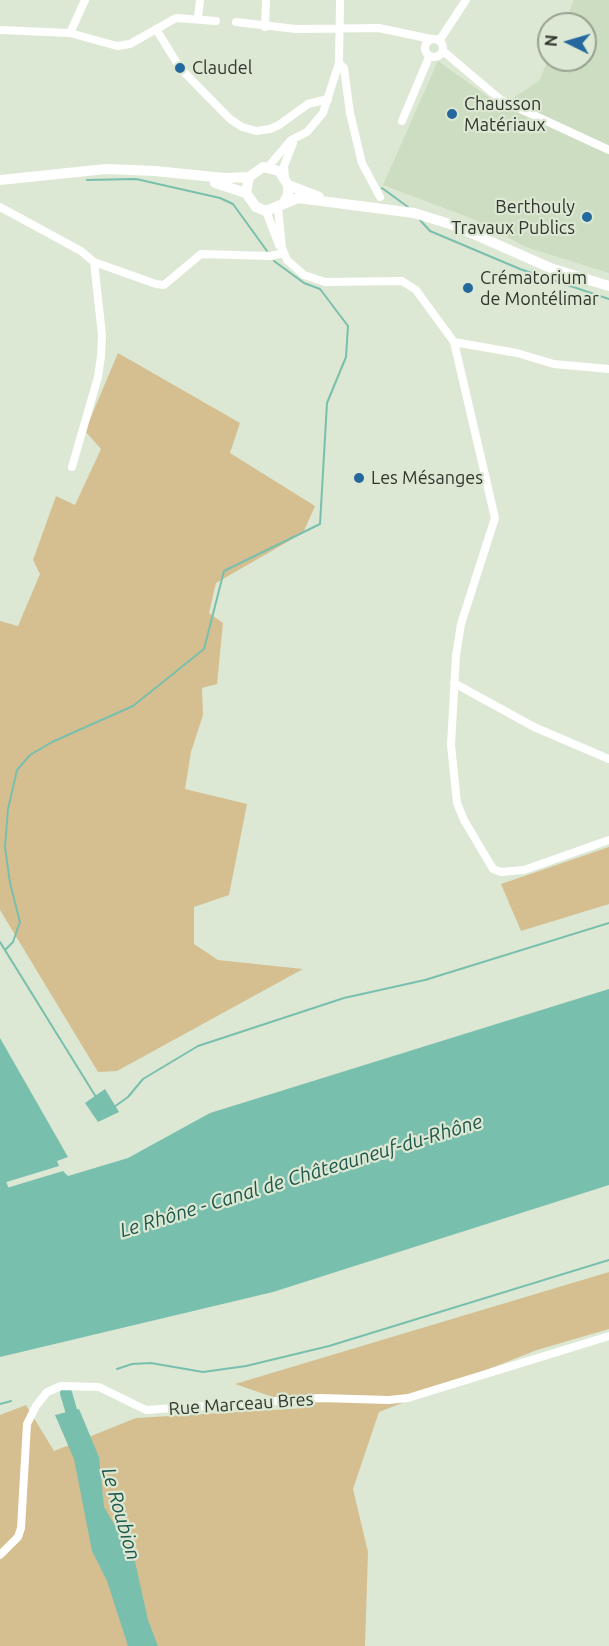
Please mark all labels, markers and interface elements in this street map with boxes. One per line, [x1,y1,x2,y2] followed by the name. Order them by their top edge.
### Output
[537,12,597,72] north arrow
[542,34,561,47] text: N
[192,57,252,79] place label: Claudel
[173,61,187,75] marker: Claudel
[464,93,546,136] place label: Chausson Matériaux
[445,107,459,121] marker: Chausson Matériaux
[451,196,575,238] place label: Berthouly Travaux Publics
[580,210,594,224] marker: Berthouly Travaux Publics
[480,267,599,310] place label: Crématorium de Montélimar
[461,281,475,295] marker: Crématorium de Montélimar
[371,467,483,489] place label: Les Mésanges
[352,471,366,485] marker: Les Mésanges
[117,1109,485,1243] water label: Le Rhône - Canal de Châteauneuf-du-Rhône
[168,1388,314,1420] street label: Rue Marceau Bres
[96,1465,146,1563] water label: Le Roubion

